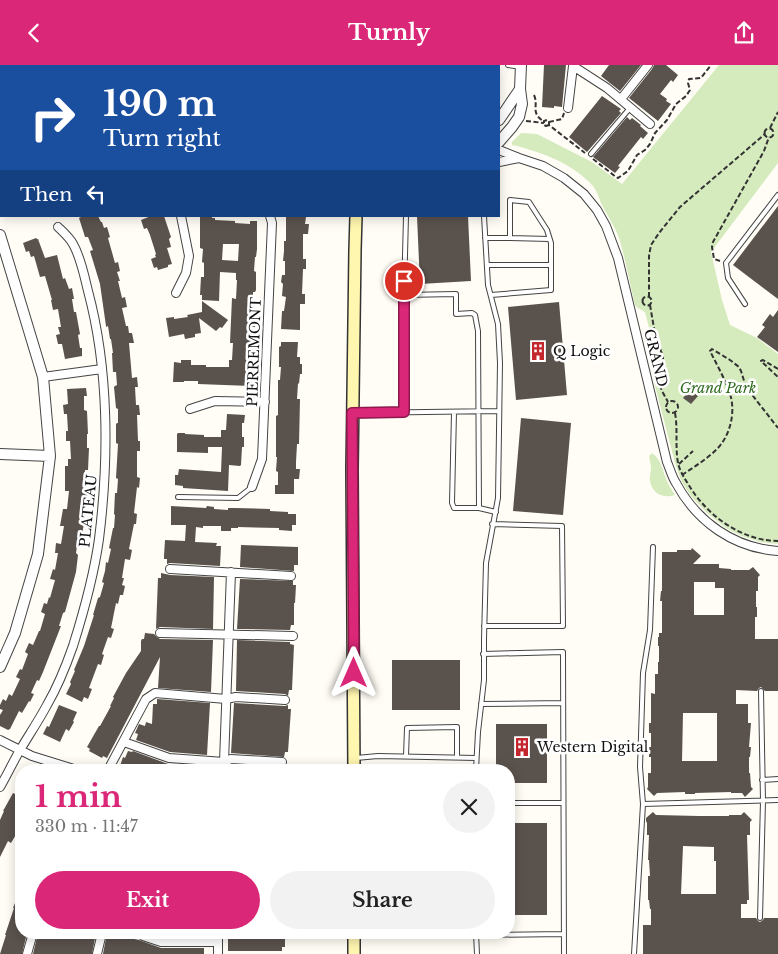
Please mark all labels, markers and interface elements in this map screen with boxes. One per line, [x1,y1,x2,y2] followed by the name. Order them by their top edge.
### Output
[20,19,48,47] icon: back
[348,19,430,46] text: Turnly
[730,19,758,47] icon: share
[103,82,216,125] text: 190 m
[20,85,85,150] icon: right
[103,125,221,152] text: Turn right
[82,180,110,208] icon: left
[20,183,72,206] text: Then
[383,260,425,302] pin
[390,267,418,295] icon: arrive
[243,297,265,407] street label: PIERREMONT
[640,327,672,389] street label: GRAND
[527,340,549,362] building icon: Q Logic
[553,342,611,360] place label: Q Logic
[680,379,756,397] park label: Grand Park
[75,474,101,548] street label: PLATEAU
[327,646,379,698] position arrow
[511,736,533,758] building icon: Western Digital
[536,738,649,756] place label: Western Digital
[35,778,122,815] text: 1 min
[443,781,495,833] button: close
[35,816,138,836] text: 330 m · 11:47
[35,871,260,929] button: Exit
[270,871,495,929] button: Share

